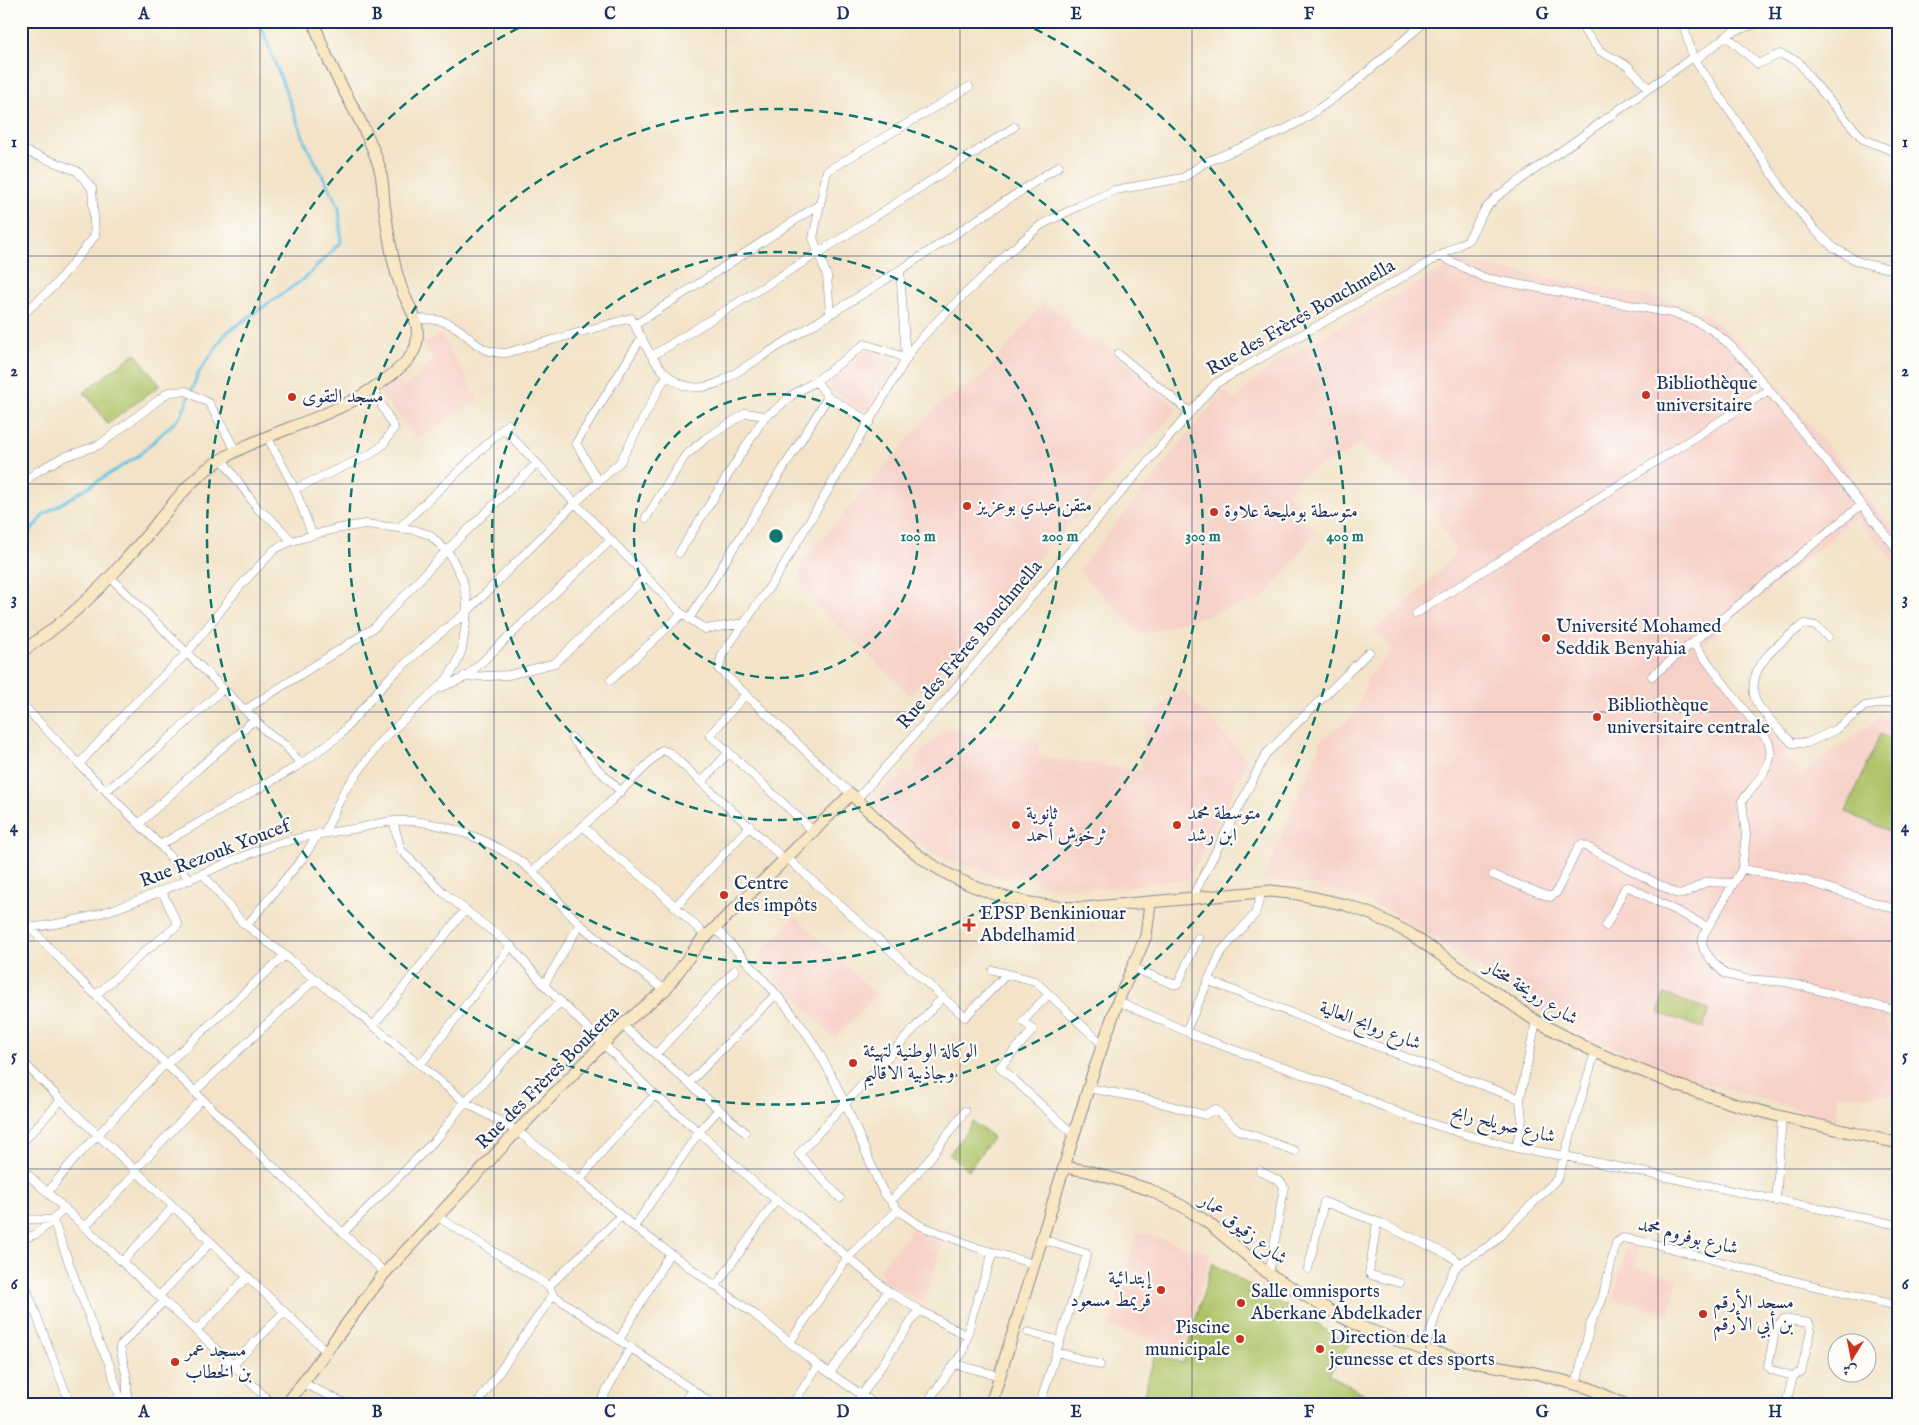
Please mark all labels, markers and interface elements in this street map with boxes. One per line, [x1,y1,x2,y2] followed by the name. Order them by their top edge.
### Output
[138,5,151,25] text: A
[372,5,383,25] text: B
[604,5,616,25] text: C
[837,5,850,25] text: D
[1070,5,1082,25] text: E
[1304,5,1315,25] text: F
[1536,5,1549,25] text: G
[1768,5,1782,25] text: H
[11,133,17,153] text: 1
[1902,133,1908,153] text: 1
[1203,254,1400,382] street label: Rue des Frères Bouchmella
[10,362,18,382] text: 2
[1901,362,1909,382] text: 2
[1656,372,1758,418] place label: Bibliothèque universitaire
[302,385,384,409] place label: مسجد التقوى
[1640,389,1652,401] marker: Bibliothèque universitaire
[286,391,298,403] marker: مسجد التقوى
[975,494,1092,520] place label: متقن عبدي بوعزيز
[961,500,973,512] marker: متقن عبدي بوعزيز
[1224,500,1358,524] place label: متوسطة بومليحة علاوة
[1208,506,1220,518] marker: متوسطة بومليحة علاوة
[767,527,785,545] centre of rings
[900,527,936,546] text: 100 m
[1042,527,1079,546] text: 200 m
[1185,527,1221,546] text: 300 m
[1327,527,1364,546] text: 400 m
[892,555,1048,735] street label: Rue des Frères Bouchmella
[11,590,17,610] text: 3
[1902,590,1908,610] text: 3
[1556,615,1722,661] place label: Université Mohamed Seddik Benyahia
[1540,632,1552,644] marker: Université Mohamed Seddik Benyahia
[1607,694,1770,740] place label: Bibliothèque universitaire centrale
[1591,711,1603,723] marker: Bibliothèque universitaire centrale
[1026,802,1107,848] place label: ثانوية ثرخوش أحمد
[1187,802,1261,848] place label: متوسطة محمد ابن رشد
[137,813,296,894] street label: Rue Rezouk Youcef
[10,818,19,838] text: 4
[1901,818,1910,838] text: 4
[1010,819,1022,831] marker: ثانوية ثرخوش أحمد
[1171,819,1183,831] marker: متوسطة محمد ابن رشد
[734,872,817,918] place label: Centre des impôts
[718,889,730,901] marker: Centre des impôts
[979,902,1126,948] place label: EPSP Benkiniouar Abdelhamid
[962,918,976,932] marker: EPSP Benkiniouar Abdelhamid
[1477,954,1582,1033] street label: شارع رويخة مختار
[1315,996,1424,1059] street label: شارع روابح العالية
[471,1001,625,1155] street label: Rue des Frères Bouketta
[863,1040,977,1092] place label: الوكالة الوطنية لتهيئة وجاذبية الاقاليم
[11,1047,17,1067] text: 5
[1902,1047,1908,1067] text: 5
[847,1057,859,1069] marker: الوكالة الوطنية لتهيئة وجاذبية الاقاليم
[1447,1100,1558,1153] street label: شارع صويلح رابح
[1191,1188,1292,1272] street label: شارع زقيوق عمار
[1635,1213,1741,1264] street label: شارع بوفروم محمد
[1070,1267,1153,1313] place label: إبتدائية قريمط مسعود
[11,1275,19,1295] text: 6
[1902,1275,1910,1295] text: 6
[1250,1280,1422,1326] place label: Salle omnisports Aberkane Abdelkader
[1155,1284,1167,1296] marker: إبتدائية قريمط مسعود
[1713,1288,1794,1342] place label: مسجد الأرقم بن أبي الأرقم
[1235,1297,1247,1309] marker: Salle omnisports Aberkane Abdelkader
[1697,1308,1709,1320] marker: مسجد الأرقم بن أبي الأرقم
[1145,1316,1230,1362] place label: Piscine municipale
[1328,1326,1495,1372] place label: Direction de la jeunesse et des sports
[1826,1332,1876,1382] north arrow
[1234,1333,1246,1345] marker: Piscine municipale
[183,1339,252,1385] place label: مسجد عمر بن الخطاب
[1314,1343,1326,1355] marker: Direction de la jeunesse et des sports
[169,1356,181,1368] marker: مسجد عمر بن الخطاب
[1841,1360,1858,1380] text: ش
[138,1403,151,1423] text: A
[372,1403,383,1423] text: B
[604,1403,616,1423] text: C
[837,1403,850,1423] text: D
[1070,1403,1082,1423] text: E
[1304,1403,1315,1423] text: F
[1536,1403,1549,1423] text: G
[1768,1403,1782,1423] text: H

